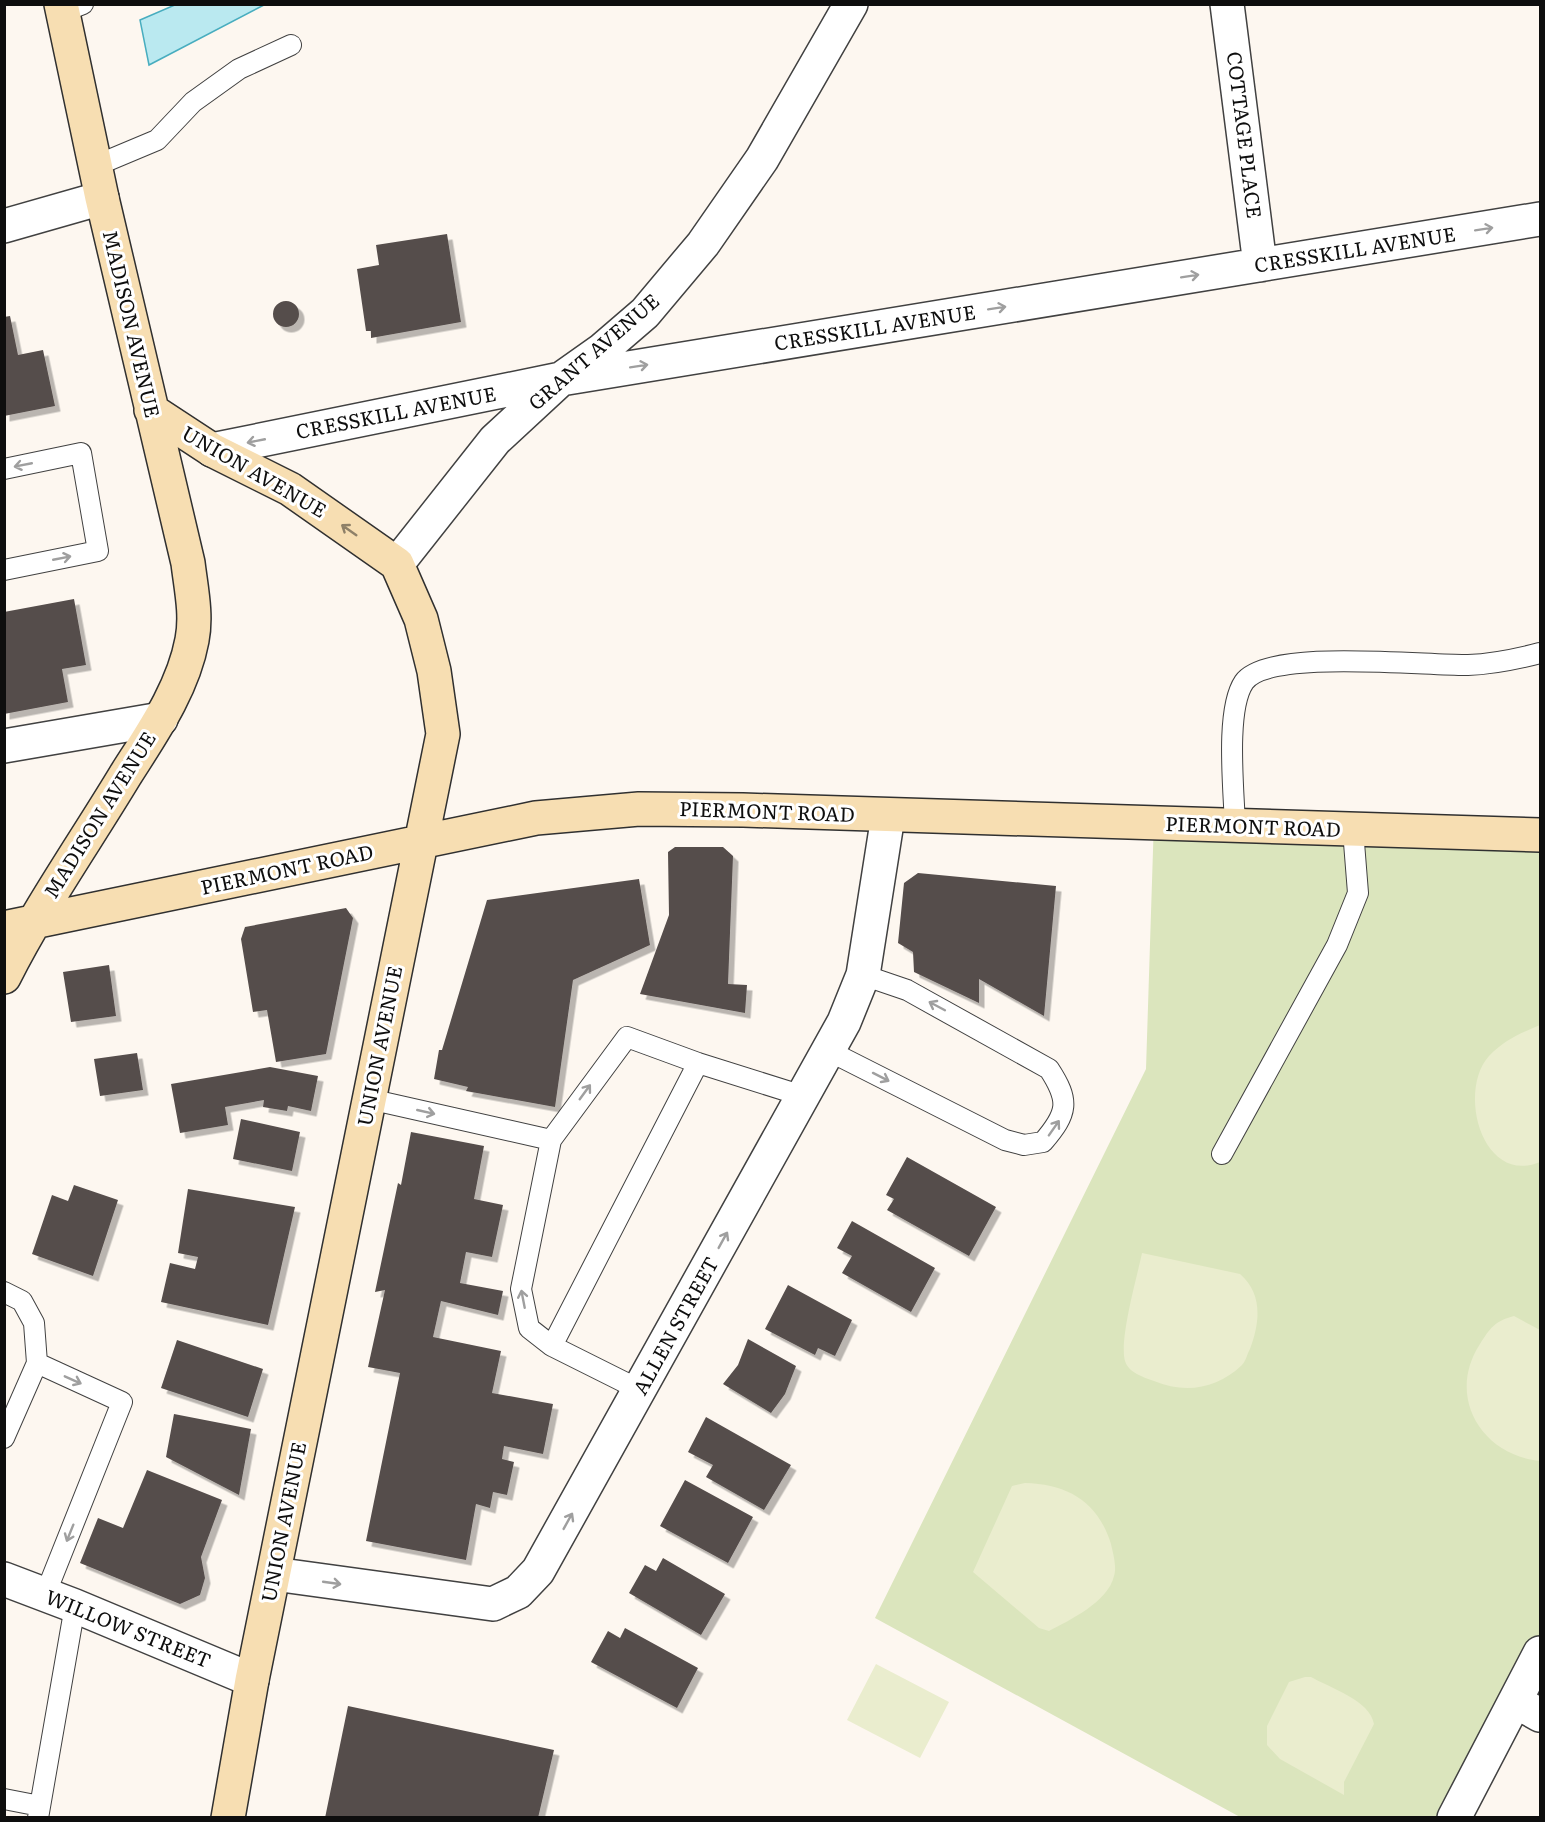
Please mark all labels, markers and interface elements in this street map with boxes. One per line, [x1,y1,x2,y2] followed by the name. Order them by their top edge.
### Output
[1221,50,1271,220] street label: COTTAGE PLACE
[1252,217,1458,279] street label: CRESSKILL AVENUE
[1474,223,1493,234] one-way arrow
[97,227,169,420] street label: MADISON AVENUE
[1179,271,1199,282] one-way arrow
[520,285,665,416] street label: GRANT AVENUE
[772,295,978,357] street label: CRESSKILL AVENUE
[987,302,1007,313] one-way arrow
[629,361,648,372] one-way arrow
[293,377,498,445] street label: CRESSKILL AVENUE
[177,417,333,524] street label: UNION AVENUE
[247,436,267,447] one-way arrow
[14,460,34,471] one-way arrow
[341,524,357,536] one-way arrow
[52,552,71,563] one-way arrow
[35,725,162,903] street label: MADISON AVENUE
[679,792,855,828] street label: PIERMONT ROAD
[1165,807,1341,843] street label: PIERMONT ROAD
[197,835,376,901] street label: PIERMONT ROAD
[348,963,408,1128] street label: UNION AVENUE
[929,1000,946,1012] one-way arrow
[872,1072,890,1083] one-way arrow
[579,1085,591,1101] one-way arrow
[416,1107,436,1118] one-way arrow
[1048,1121,1060,1137] one-way arrow
[717,1232,729,1249] one-way arrow
[624,1250,725,1400] street label: ALLEN STREET
[517,1290,528,1310] one-way arrow
[64,1374,82,1386] one-way arrow
[252,1439,312,1604] street label: UNION AVENUE
[562,1513,574,1530] one-way arrow
[64,1523,75,1542] one-way arrow
[322,1577,341,1588] one-way arrow
[41,1580,216,1674] street label: WILLOW STREET

